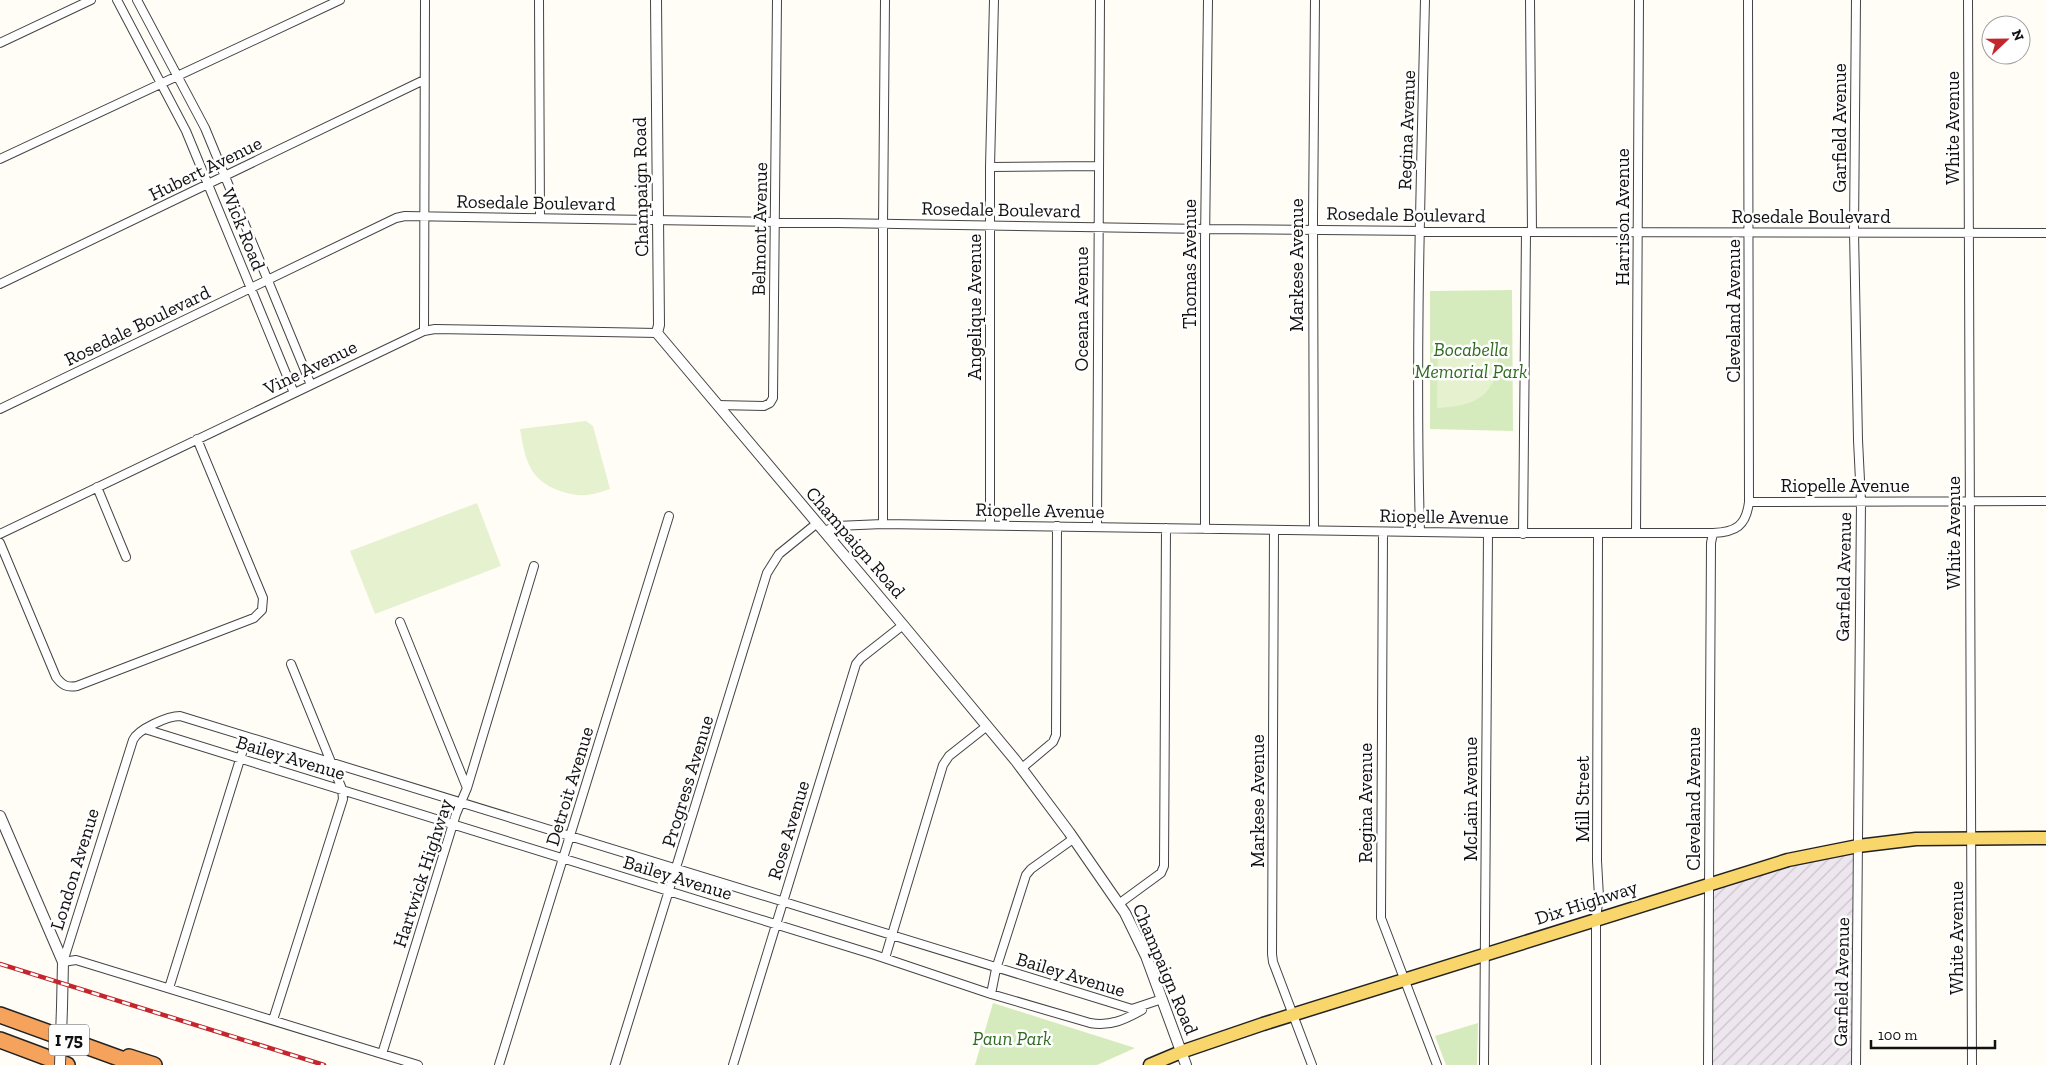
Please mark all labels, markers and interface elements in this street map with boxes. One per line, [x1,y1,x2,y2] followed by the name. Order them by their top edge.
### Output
[1981,15,2031,65] north arrow
[2008,27,2028,44] text: N
[1828,63,1851,193] street label: Garfield Avenue
[1393,70,1420,190] street label: Regina Avenue
[1941,71,1964,185] street label: White Avenue
[628,116,653,257] street label: Champaign Road
[145,131,265,206] street label: Hubert Avenue
[1611,148,1634,286] street label: Harrison Avenue
[747,162,772,296] street label: Belmont Avenue
[217,185,271,274] street label: Wick Road
[456,190,616,215] street label: Rosedale Boulevard
[921,197,1081,222] street label: Rosedale Boulevard
[1285,198,1308,332] street label: Markese Avenue
[1178,199,1201,329] street label: Thomas Avenue
[1326,202,1486,227] street label: Rosedale Boulevard
[1731,205,1891,228] street label: Rosedale Boulevard
[963,234,986,380] street label: Angelique Avenue
[1722,239,1745,383] street label: Cleveland Avenue
[1070,247,1093,371] street label: Oceana Avenue
[61,280,214,371] street label: Rosedale Boulevard
[259,335,361,400] street label: Vine Avenue
[1415,338,1527,383] park label: Bocabella Memorial Park
[1780,474,1910,497] street label: Riopelle Avenue
[1942,476,1965,590] street label: White Avenue
[801,482,911,603] street label: Champaign Road
[975,498,1105,523] street label: Riopelle Avenue
[1379,504,1509,529] street label: Riopelle Avenue
[1831,512,1856,642] street label: Garfield Avenue
[657,712,718,850] street label: Progress Avenue
[540,724,599,849] street label: Detroit Avenue
[1682,727,1705,871] street label: Cleveland Avenue
[234,730,348,785] street label: Bailey Avenue
[1246,734,1269,868] street label: Markese Avenue
[1459,737,1482,861] street label: McLain Avenue
[1354,743,1377,863] street label: Regina Avenue
[1571,756,1594,842] street label: Mill Street
[763,778,814,882] street label: Rose Avenue
[388,796,457,950] street label: Hartwick Highway
[45,805,104,933] street label: London Avenue
[621,850,735,905] street label: Bailey Avenue
[1532,875,1640,930] street label: Dix Highway
[1945,881,1968,995] street label: White Avenue
[1128,900,1204,1039] street label: Champaign Road
[1829,917,1854,1047] street label: Garfield Avenue
[1014,947,1128,1002] street label: Bailey Avenue
[1871,1018,1995,1050] scale bar
[49,1024,89,1056] road number: I 75
[1878,1026,1917,1044] text: 100 m
[973,1027,1051,1050] park label: Paun Park

